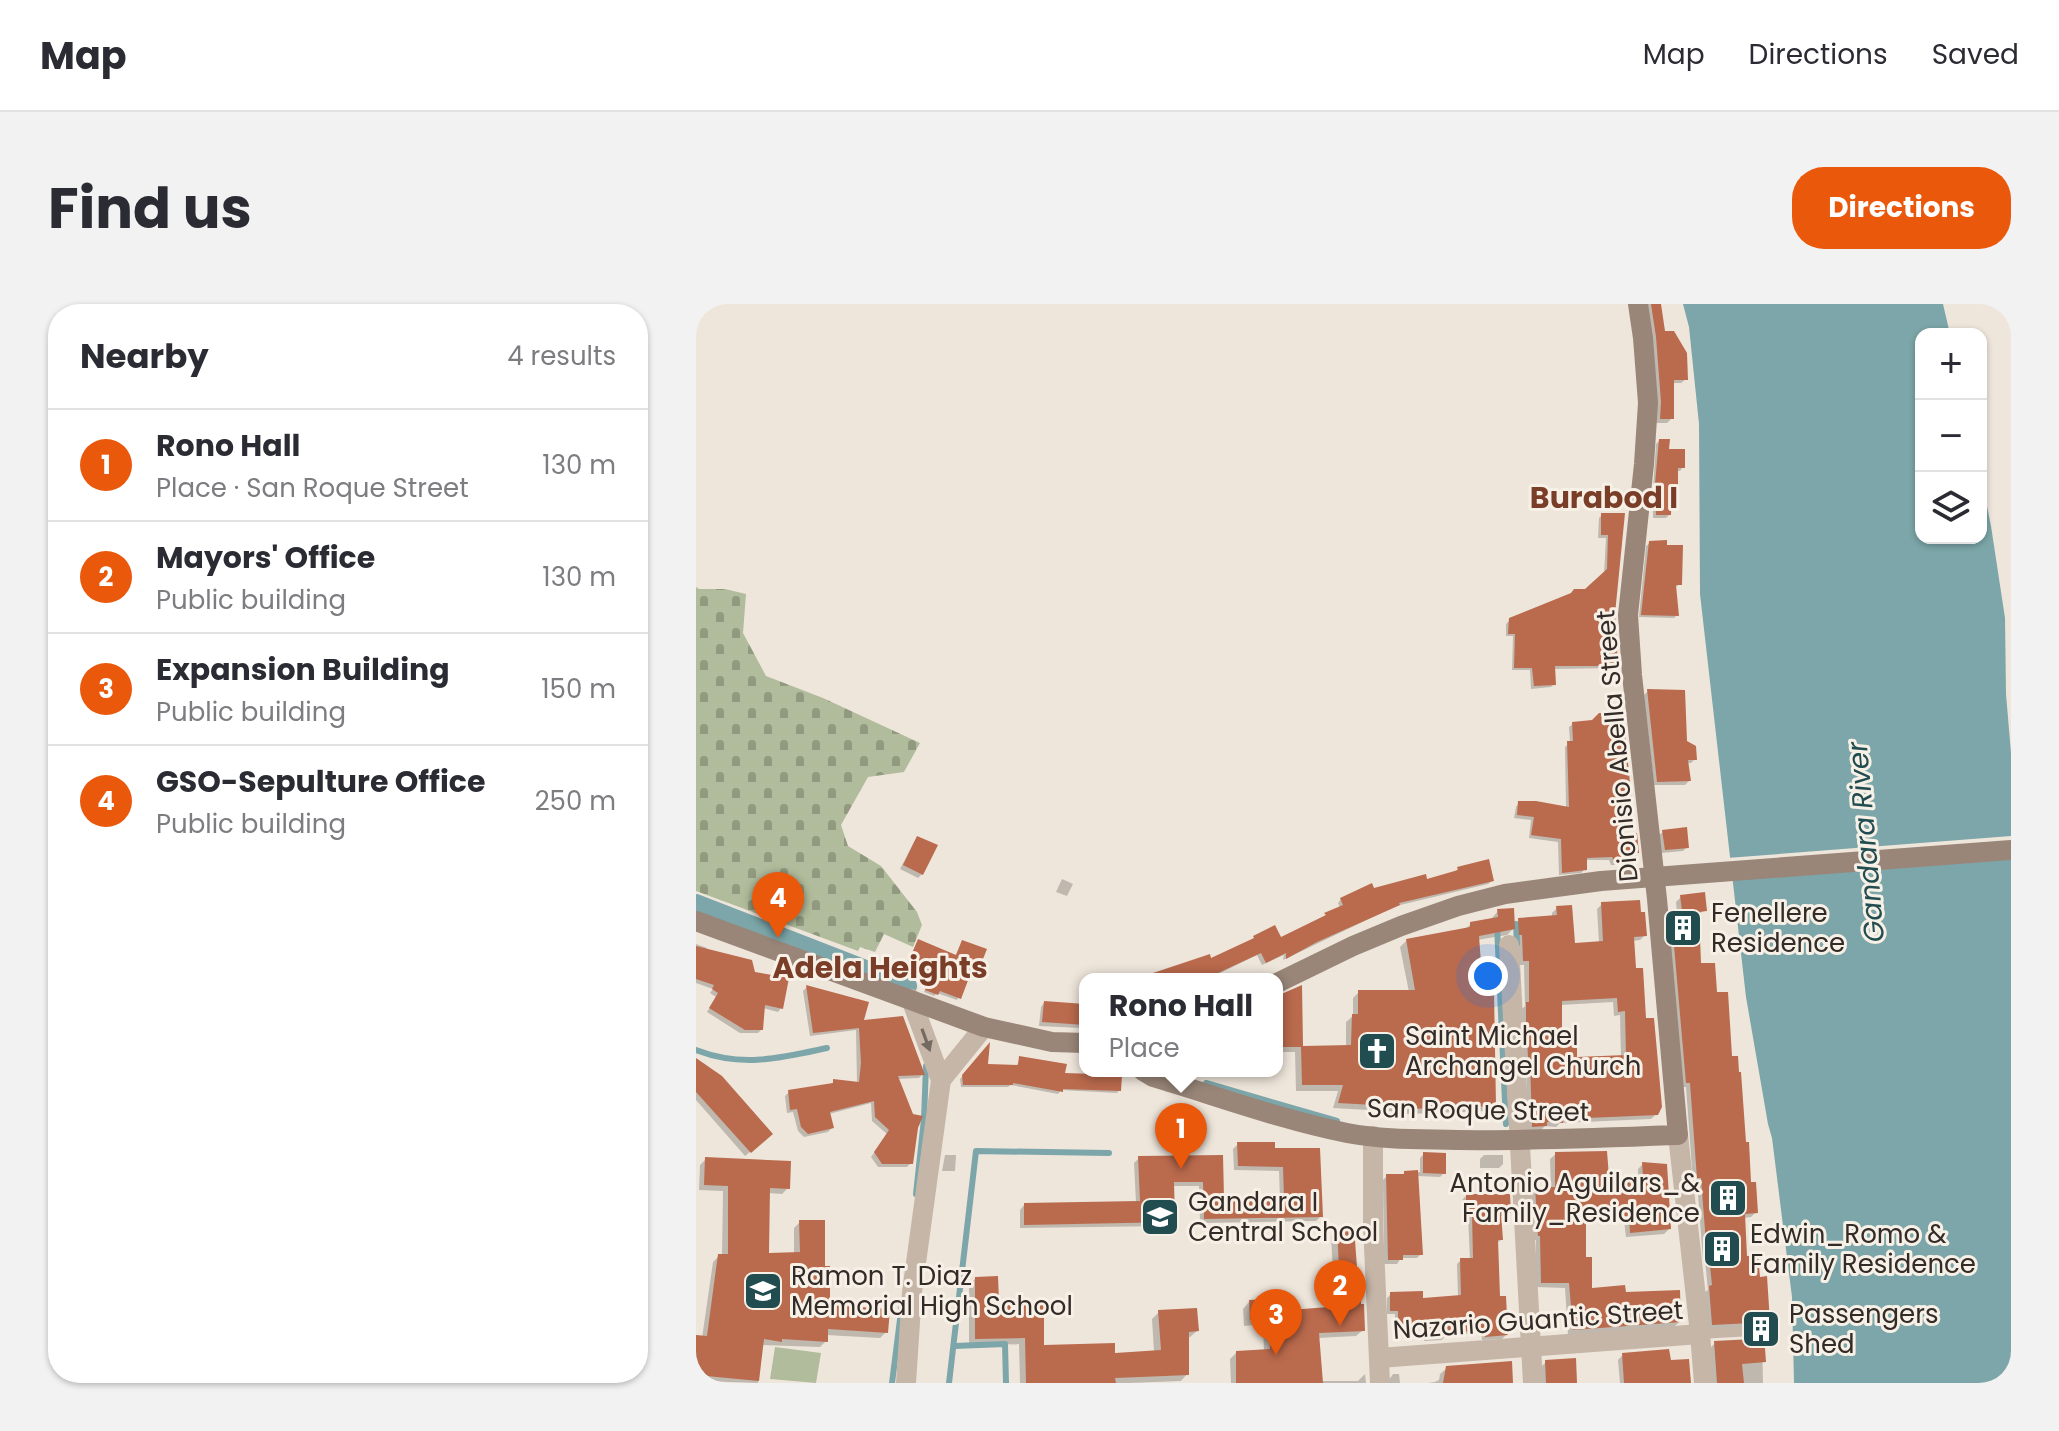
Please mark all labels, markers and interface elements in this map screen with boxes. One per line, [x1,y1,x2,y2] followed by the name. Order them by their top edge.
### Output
[40,29,127,82] text: Map
[1643,35,1705,74] text: Map
[1749,35,1888,74] text: Directions
[1932,35,2019,74] text: Saved
[1792,167,2011,249] button: Directions
[48,169,252,248] text: Find us
[1915,328,1987,544] map controls
[1915,328,1987,400] button: +
[80,332,209,380] text: Nearby
[507,338,616,374] text: 4 results
[1915,400,1987,472] button: −
[156,424,300,467] text: Rono Hall
[101,447,111,483] text: 1
[542,447,616,483] text: 130 m
[156,470,469,506] text: Place · San Roque Street
[1915,472,1987,544] button: layers
[1530,476,1678,519] district label: Burabod I
[156,536,375,579] text: Mayors' Office
[99,559,113,595] text: 2
[542,559,616,595] text: 130 m
[156,582,346,618] text: Public building
[1587,609,1647,883] street label: Dionisio Abella Street
[156,648,450,691] text: Expansion Building
[98,671,114,707] text: 3
[541,671,616,707] text: 150 m
[156,694,346,730] text: Public building
[1838,739,1894,944] water label: Gandara River
[156,760,485,803] text: GSO-Sepulture Office
[97,783,115,819] text: 4
[535,783,616,819] text: 250 m
[156,806,346,842] text: Public building
[752,872,804,938] pin: 4
[1711,895,1845,961] place label: Fenellere Residence
[1662,907,1704,949] building icon: Fenellere Residence
[772,946,988,989] district label: Adela Heights
[1468,956,1508,996] your location
[1079,973,1283,1077] popup
[1109,984,1253,1027] text: Rono Hall
[1405,1018,1641,1084] place label: Saint Michael Archangel Church
[920,1028,933,1052] one-way arrow
[1109,1030,1180,1066] text: Place
[1356,1030,1398,1072] church icon: Saint Michael Archangel Church
[1367,1090,1589,1130] street label: San Roque Street
[1155,1103,1207,1169] pin: 1
[1449,1165,1700,1231] place label: Antonio Aguilars_& Family_Residence
[1707,1177,1749,1219] building icon: Antonio Aguilars_& Family_Residence
[1188,1184,1378,1250] place label: Gandara I Central School
[1139,1196,1181,1238] school or university icon: Gandara I Central School
[1750,1216,1976,1282] place label: Edwin_Romo & Family Residence
[1701,1228,1743,1270] building icon: Edwin_Romo & Family Residence
[791,1258,1073,1324] place label: Ramon T. Diaz Memorial High School
[1314,1260,1366,1326] pin: 2
[742,1270,784,1312] school or university icon: Ramon T. Diaz Memorial High School
[1250,1289,1302,1355] pin: 3
[1392,1292,1684,1348] street label: Nazario Guantic Street
[1789,1296,1939,1362] place label: Passengers Shed
[1740,1308,1782,1350] building icon: Passengers Shed

